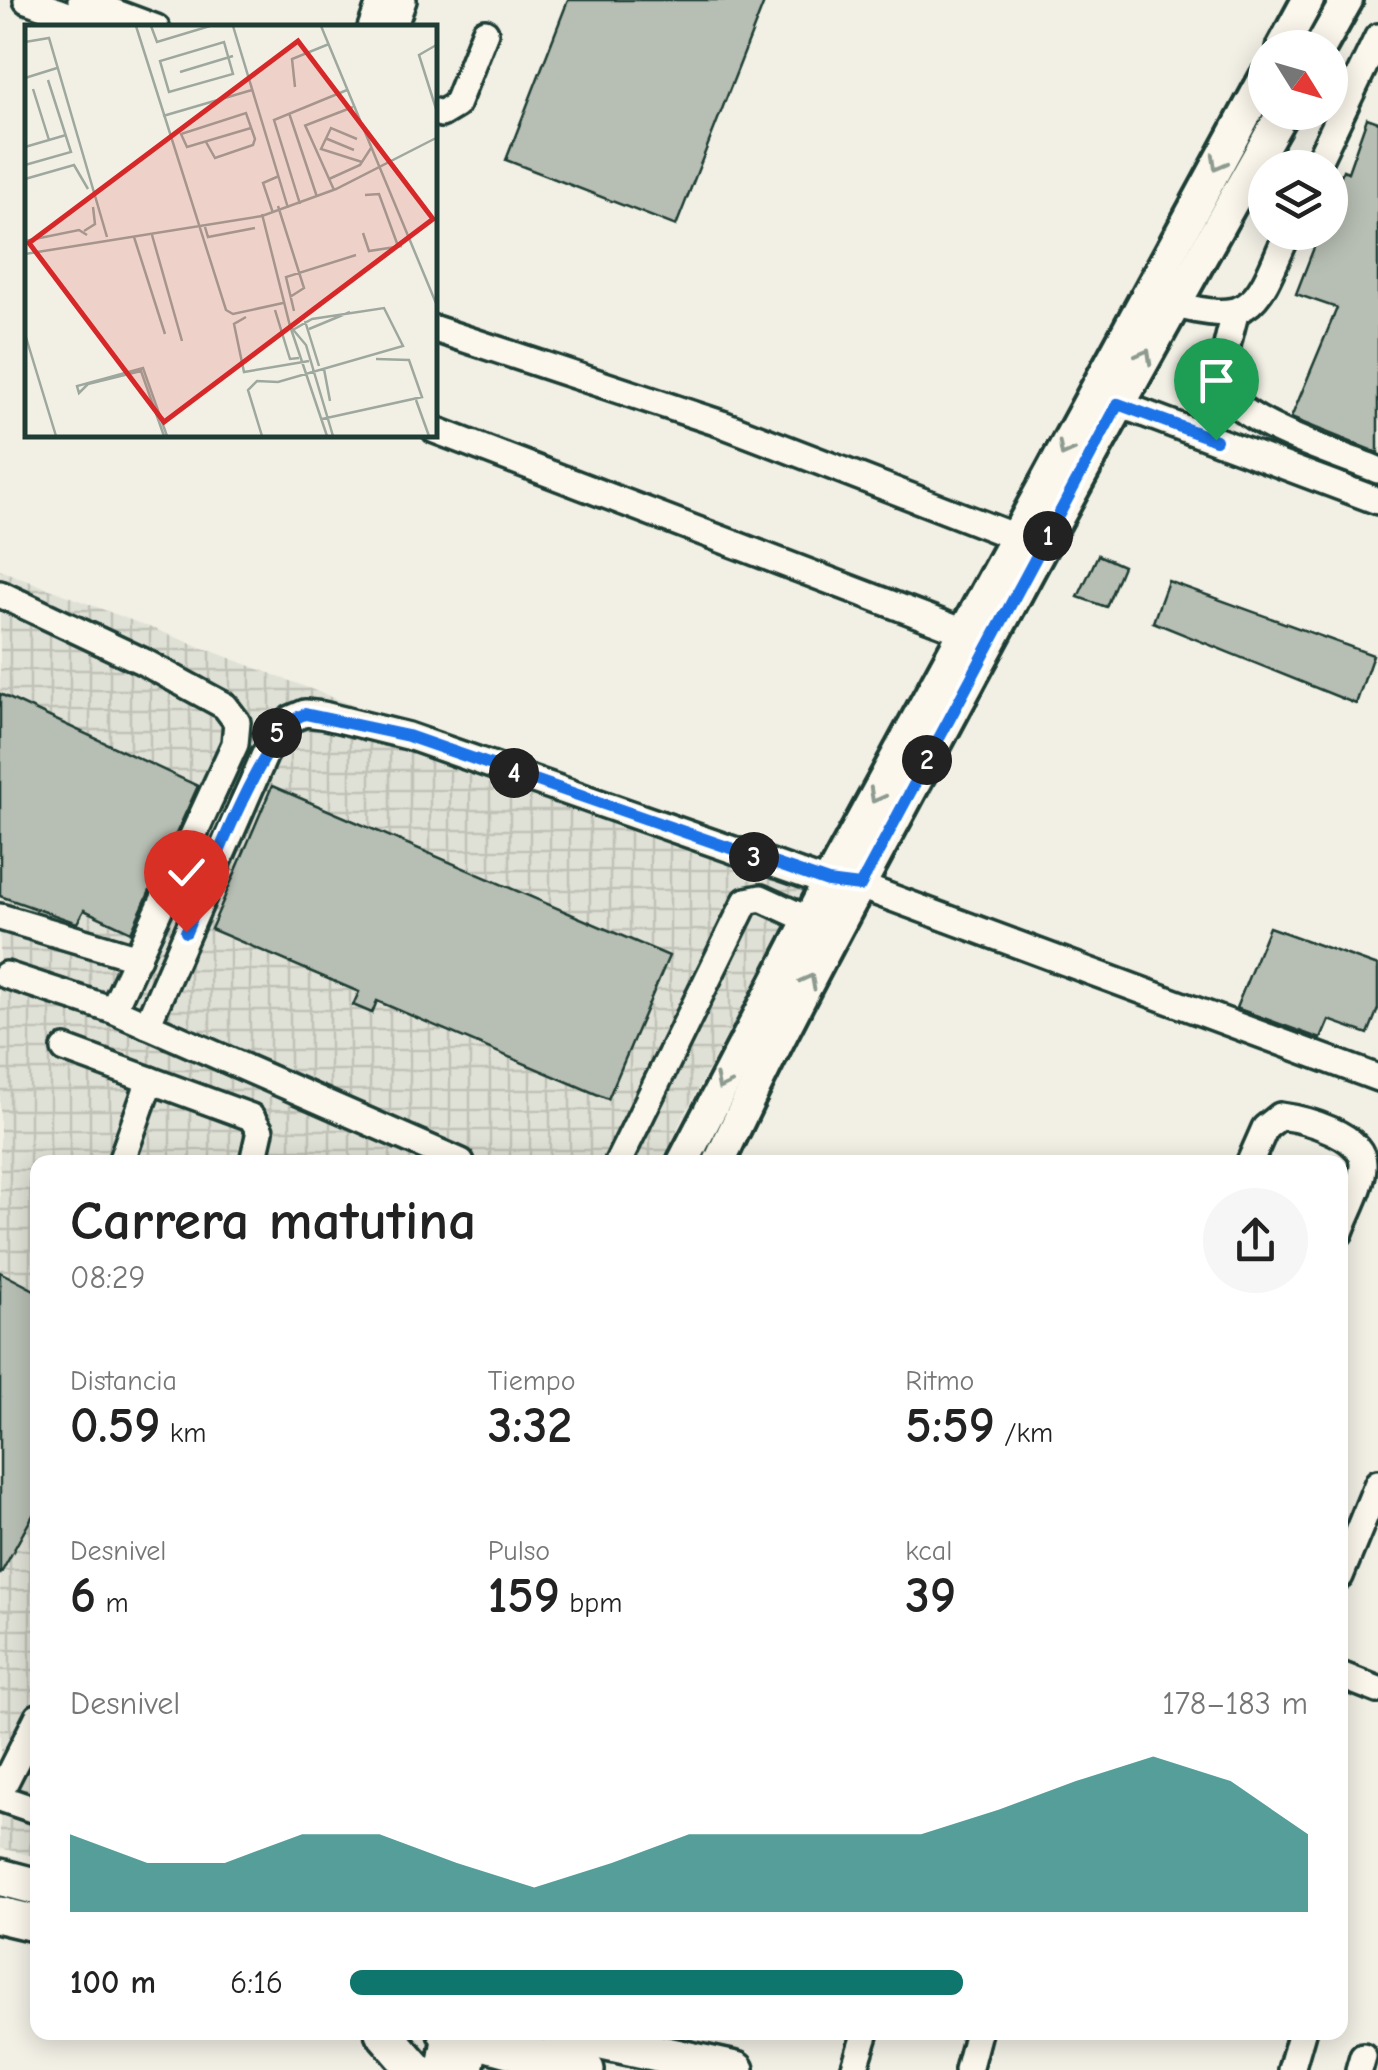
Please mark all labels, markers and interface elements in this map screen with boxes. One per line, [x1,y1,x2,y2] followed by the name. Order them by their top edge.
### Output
[25,25,438,438] inset map
[1248,30,1348,130] north arrow
[1248,30,1348,250] map controls
[1248,150,1348,250] button: layers
[1211,153,1231,171] one-way arrow
[1174,338,1259,441] pin
[1133,348,1152,366] one-way arrow
[1189,353,1244,408] icon: arrive
[1058,439,1077,457] one-way arrow
[1023,511,1073,561] pin: 1
[1042,520,1054,552] text: 1
[252,708,302,758] pin: 5
[270,717,284,749] text: 5
[902,735,952,785] pin: 2
[920,744,934,776] text: 2
[489,748,539,798] pin: 4
[507,757,521,789] text: 4
[868,786,888,804] one-way arrow
[144,830,229,933] pin
[729,832,779,882] pin: 3
[747,841,761,873] text: 3
[159,845,214,900] icon: check
[797,974,816,992] one-way arrow
[714,1073,734,1091] one-way arrow
[1203,1188,1308,1293] button: share
[70,1189,476,1253] text: Carrera matutina
[70,1259,146,1296] text: 08:29
[70,1365,177,1397] text: Distancia
[488,1365,576,1397] text: Tiempo
[905,1365,974,1397] text: Ritmo
[70,1397,160,1455] text: 0.59
[488,1397,572,1455] text: 3:32
[905,1397,995,1455] text: 5:59
[160,1417,206,1449] text: km
[995,1417,1053,1449] text: /km
[70,1535,166,1567] text: Desnivel
[488,1535,550,1567] text: Pulso
[905,1535,952,1567] text: kcal
[70,1567,96,1625] text: 6
[488,1567,560,1625] text: 159
[905,1567,956,1625] text: 39
[96,1587,129,1619] text: m
[560,1587,622,1619] text: bpm
[70,1685,180,1722] text: Desnivel
[1162,1685,1308,1722] text: 178–183 m
[70,1964,156,2001] text: 100 m
[230,1964,283,2001] text: 6:16

